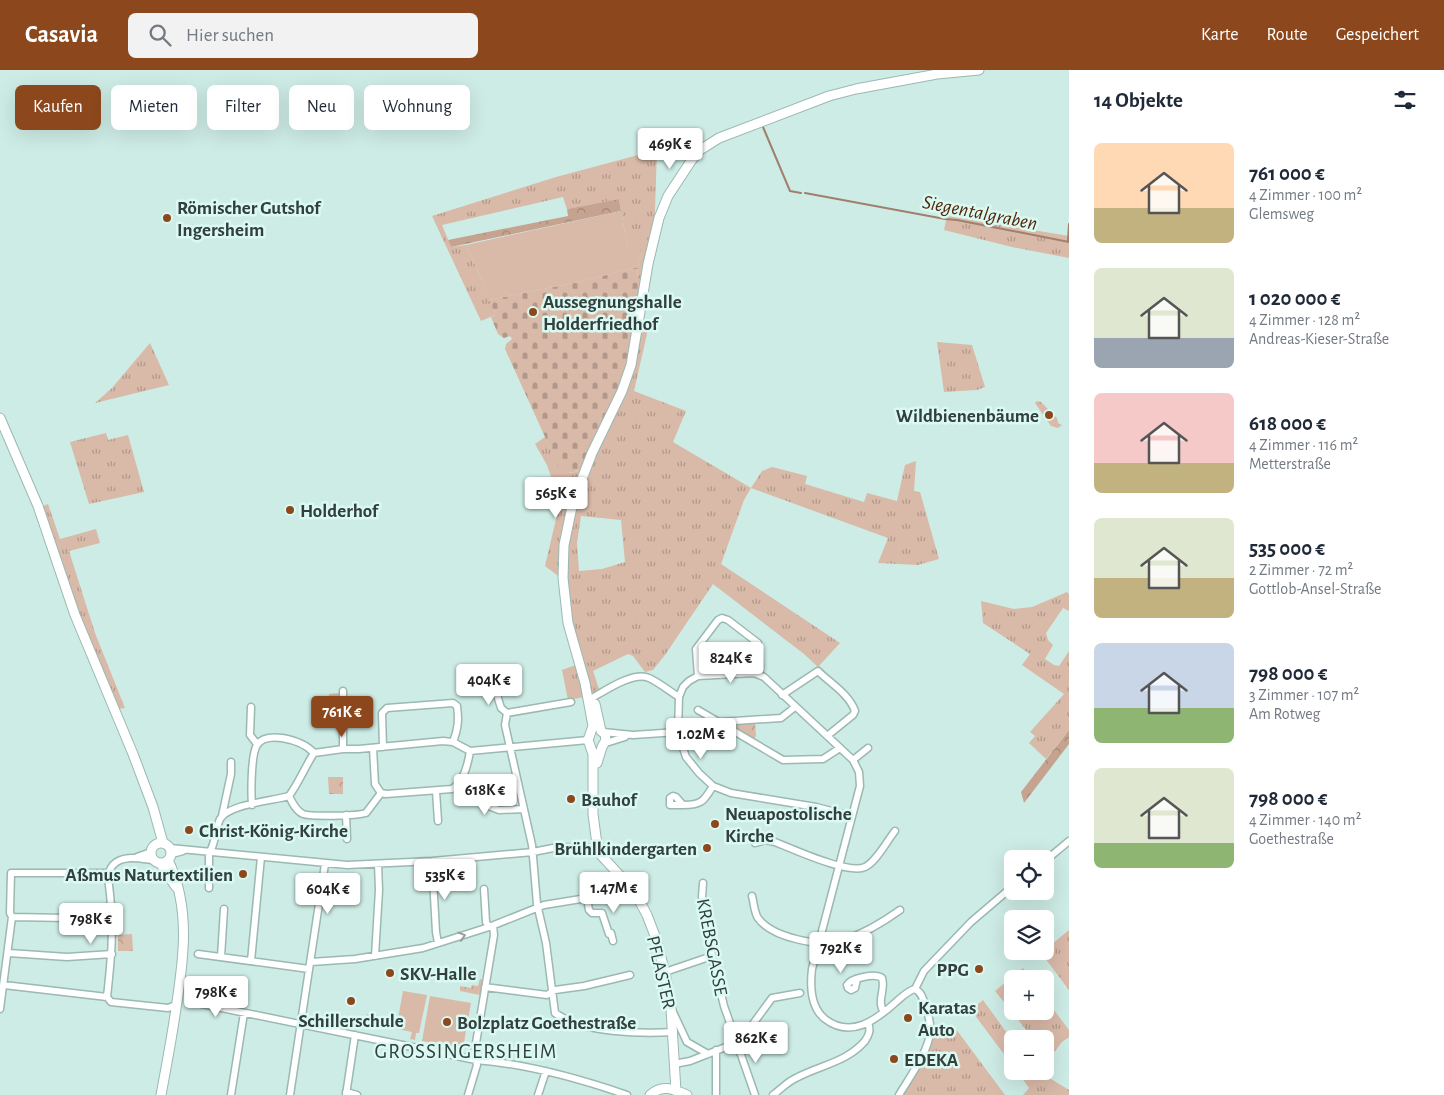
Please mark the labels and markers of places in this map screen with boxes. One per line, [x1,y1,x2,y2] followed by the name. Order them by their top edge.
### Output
[629,128,711,170] pin: 469K €
[177,199,322,240] place label: Römischer Gutshof Ingersheim
[161,212,173,224] marker: Römischer Gutshof Ingersheim
[543,293,682,334] place label: Aussegnungshalle Holderfriedhof
[527,306,539,318] marker: Aussegnungshalle Holderfriedhof
[896,407,1039,426] place label: Wildbienenbäume
[1043,409,1055,421] marker: Wildbienenbäume
[515,476,597,519] pin: 565K €
[300,502,380,521] place label: Holderhof
[284,504,296,516] marker: Holderhof
[690,642,772,684] pin: 824K €
[448,664,530,706] pin: 404K €
[301,696,383,738] pin: 761K €
[655,718,747,760] pin: 1.02M €
[444,774,526,816] pin: 618K €
[581,791,638,810] place label: Bauhof
[565,793,577,805] marker: Bauhof
[725,805,852,846] place label: Neuapostolische Kirche
[709,818,721,830] marker: Neuapostolische Kirche
[199,822,348,841] place label: Christ-König-Kirche
[183,824,195,836] marker: Christ-König-Kirche
[554,840,697,859] place label: Brühlkindergarten
[701,842,713,854] marker: Brühlkindergarten
[404,858,486,901] pin: 535K €
[65,866,233,885] place label: Aßmus Naturtextilien
[237,868,249,880] marker: Aßmus Naturtextilien
[287,872,369,915] pin: 604K €
[568,872,660,914] pin: 1.47M €
[50,902,132,945] pin: 798K €
[800,932,882,974] pin: 792K €
[937,961,969,980] place label: PPG
[973,963,985,975] marker: PPG
[400,965,477,984] place label: SKV-Halle
[384,967,396,979] marker: SKV-Halle
[175,976,257,1018] pin: 798K €
[345,995,357,1007] marker: Schillerschule
[918,999,976,1040] place label: Karatas Auto
[298,1012,404,1031] place label: Schillerschule
[902,1012,914,1024] marker: Karatas Auto
[457,1014,636,1033] place label: Bolzplatz Goethestraße
[441,1016,453,1028] marker: Bolzplatz Goethestraße
[715,1022,797,1064] pin: 862K €
[904,1051,959,1070] place label: EDEKA
[888,1053,900,1065] marker: EDEKA

